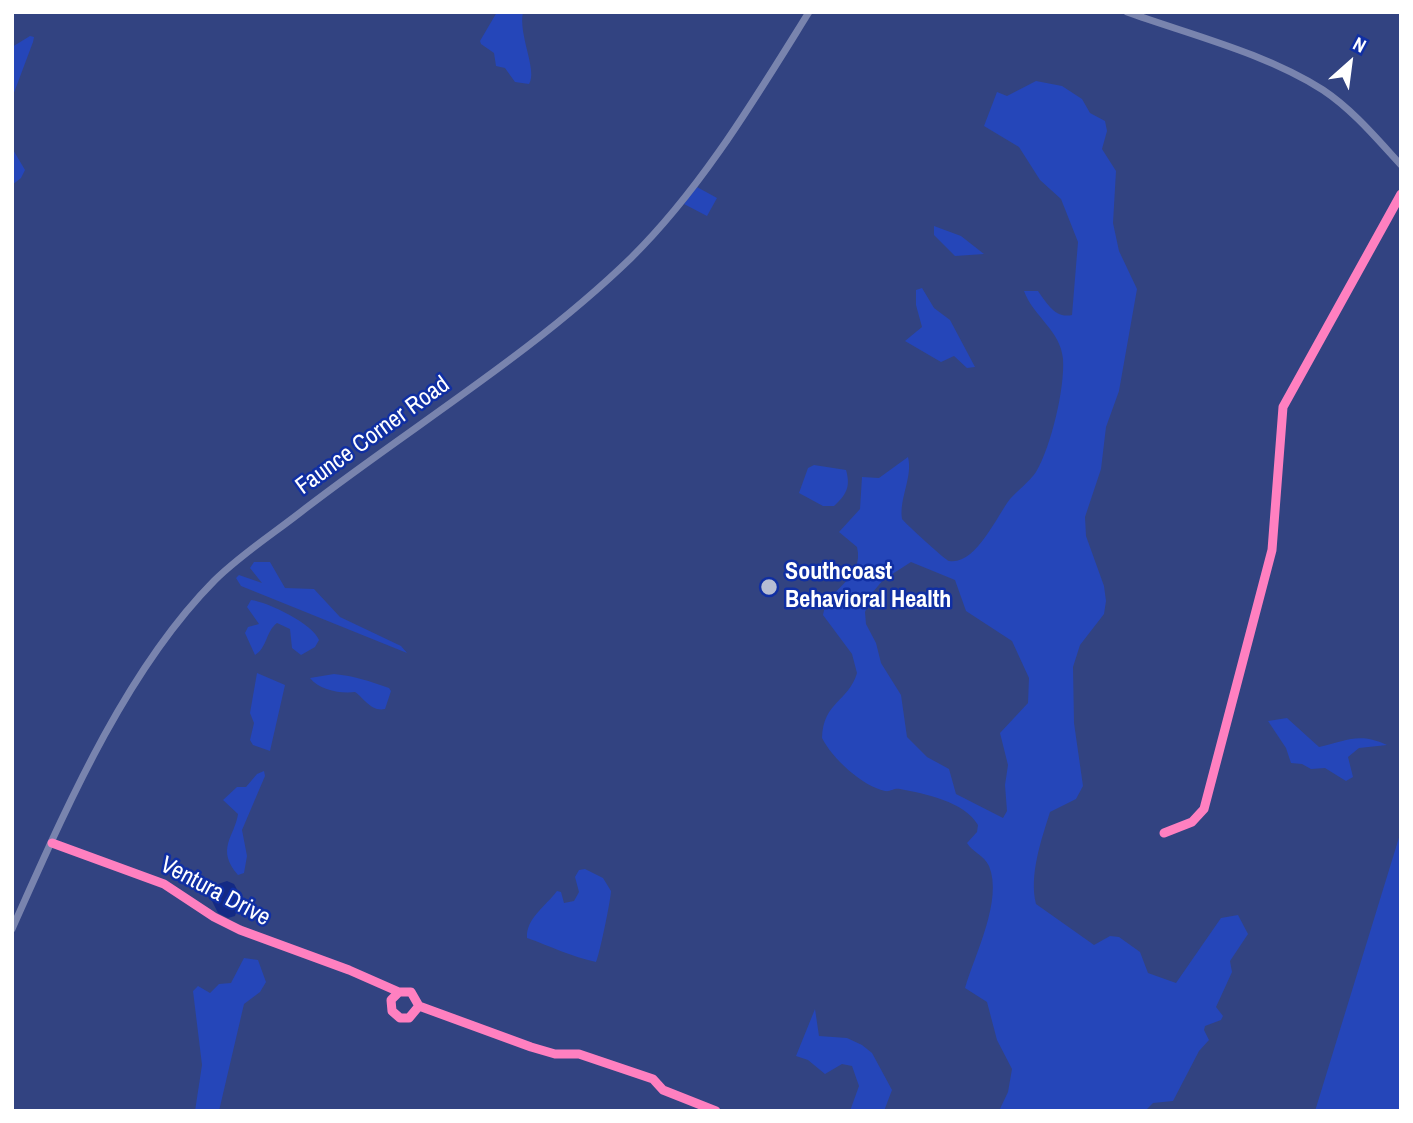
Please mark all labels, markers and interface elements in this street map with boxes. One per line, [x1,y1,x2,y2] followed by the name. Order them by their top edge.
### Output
[1315,28,1385,98] north arrow
[1349,30,1371,59] text: N
[291,371,455,501] street label: Faunce Corner Road
[785,559,951,615] place label: Southcoast Behavioral Health
[759,577,779,597] marker: Southcoast Behavioral Health
[155,851,275,933] street label: Ventura Drive

